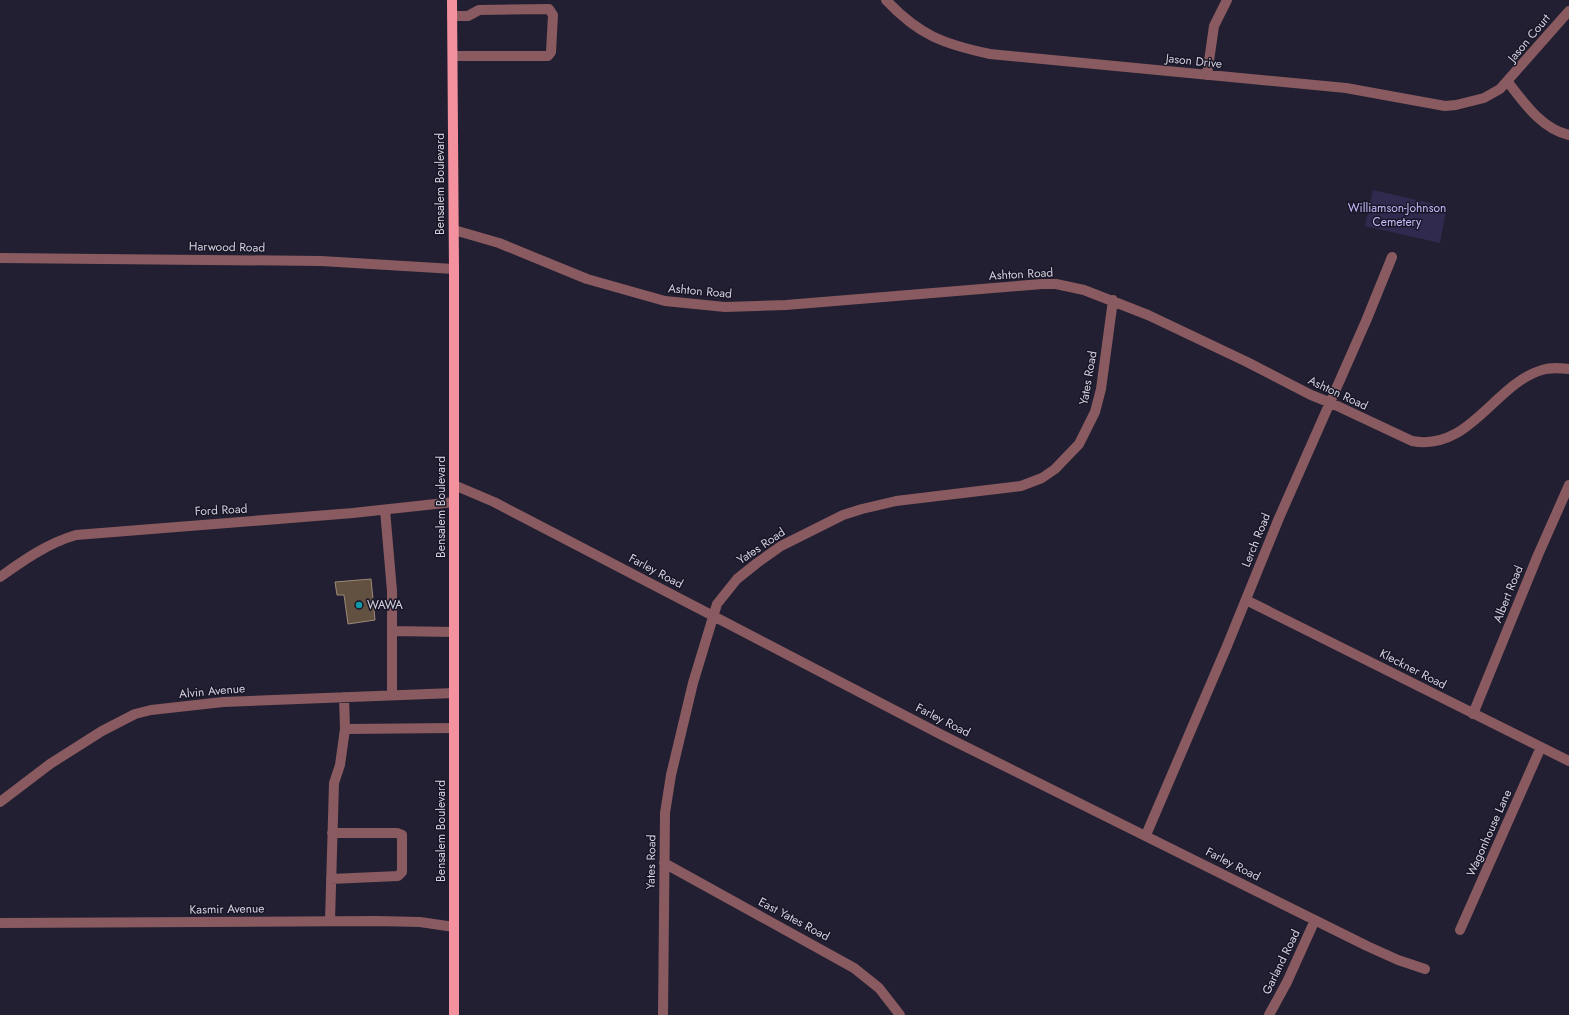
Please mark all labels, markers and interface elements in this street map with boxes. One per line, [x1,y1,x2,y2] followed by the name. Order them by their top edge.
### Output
[1502,10,1555,68] street label: Jason Court
[1163,49,1223,73] street label: Jason Drive
[431,133,449,235] street label: Bensalem Boulevard
[1348,199,1446,231] park label: Williamson-Johnson Cemetery
[189,237,265,257] street label: Harwood Road
[988,263,1054,285] street label: Ashton Road
[667,279,733,303] street label: Ashton Road
[1074,350,1102,406] street label: Yates Road
[1305,371,1371,415] street label: Ashton Road
[432,456,450,558] street label: Bensalem Boulevard
[194,500,248,520] street label: Ford Road
[1237,510,1275,570] street label: Lerch Road
[733,523,789,569] street label: Yates Road
[626,549,686,593] street label: Farley Road
[1488,563,1528,625] street label: Albert Road
[367,596,403,614] place label: WAWA
[354,600,364,610] marker: WAWA
[1376,644,1450,694] street label: Kleckner Road
[178,679,246,703] street label: Alvin Avenue
[913,699,973,741] street label: Farley Road
[432,780,450,882] street label: Bensalem Boulevard
[1462,787,1516,879] street label: Wagonhouse Lane
[642,835,660,889] street label: Yates Road
[1203,843,1263,885] street label: Farley Road
[755,893,833,945] street label: East Yates Road
[189,899,265,919] street label: Kasmir Avenue
[1257,926,1305,998] street label: Garland Road

